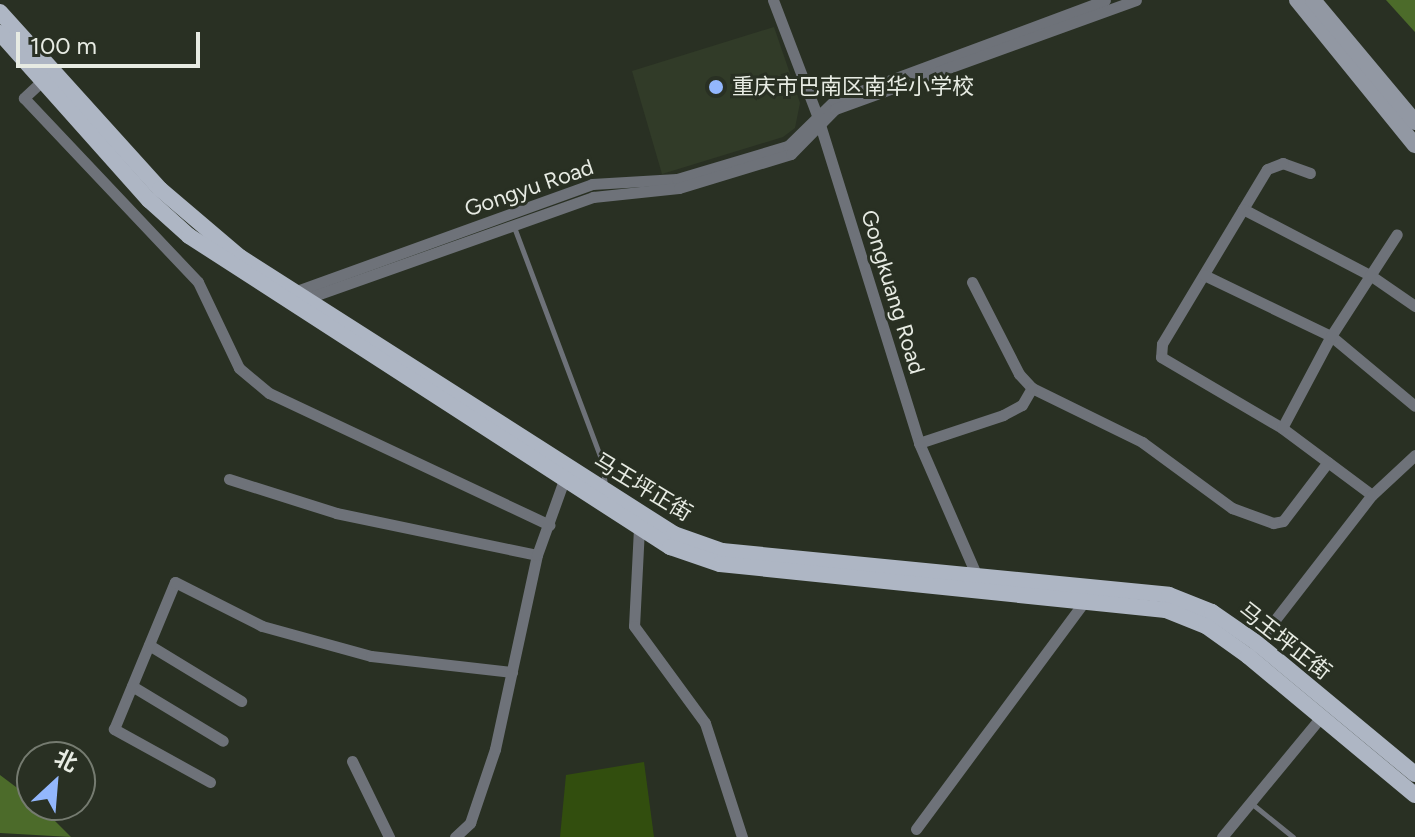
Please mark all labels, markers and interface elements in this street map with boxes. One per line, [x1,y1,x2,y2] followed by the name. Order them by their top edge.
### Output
[20,16,204,66] scale bar
[30,31,97,60] text: 100 m
[732,74,974,100] place label: 重庆市巴南区南华小学校
[707,78,725,96] marker: 重庆市巴南区南华小学校
[461,154,597,222] street label: Gongyu Road
[856,207,930,377] street label: Gongkuang Road
[589,447,697,527] street label: 马王坪正街
[1234,597,1336,685] street label: 马王坪正街
[16,741,96,821] north arrow
[50,744,82,778] text: 北

